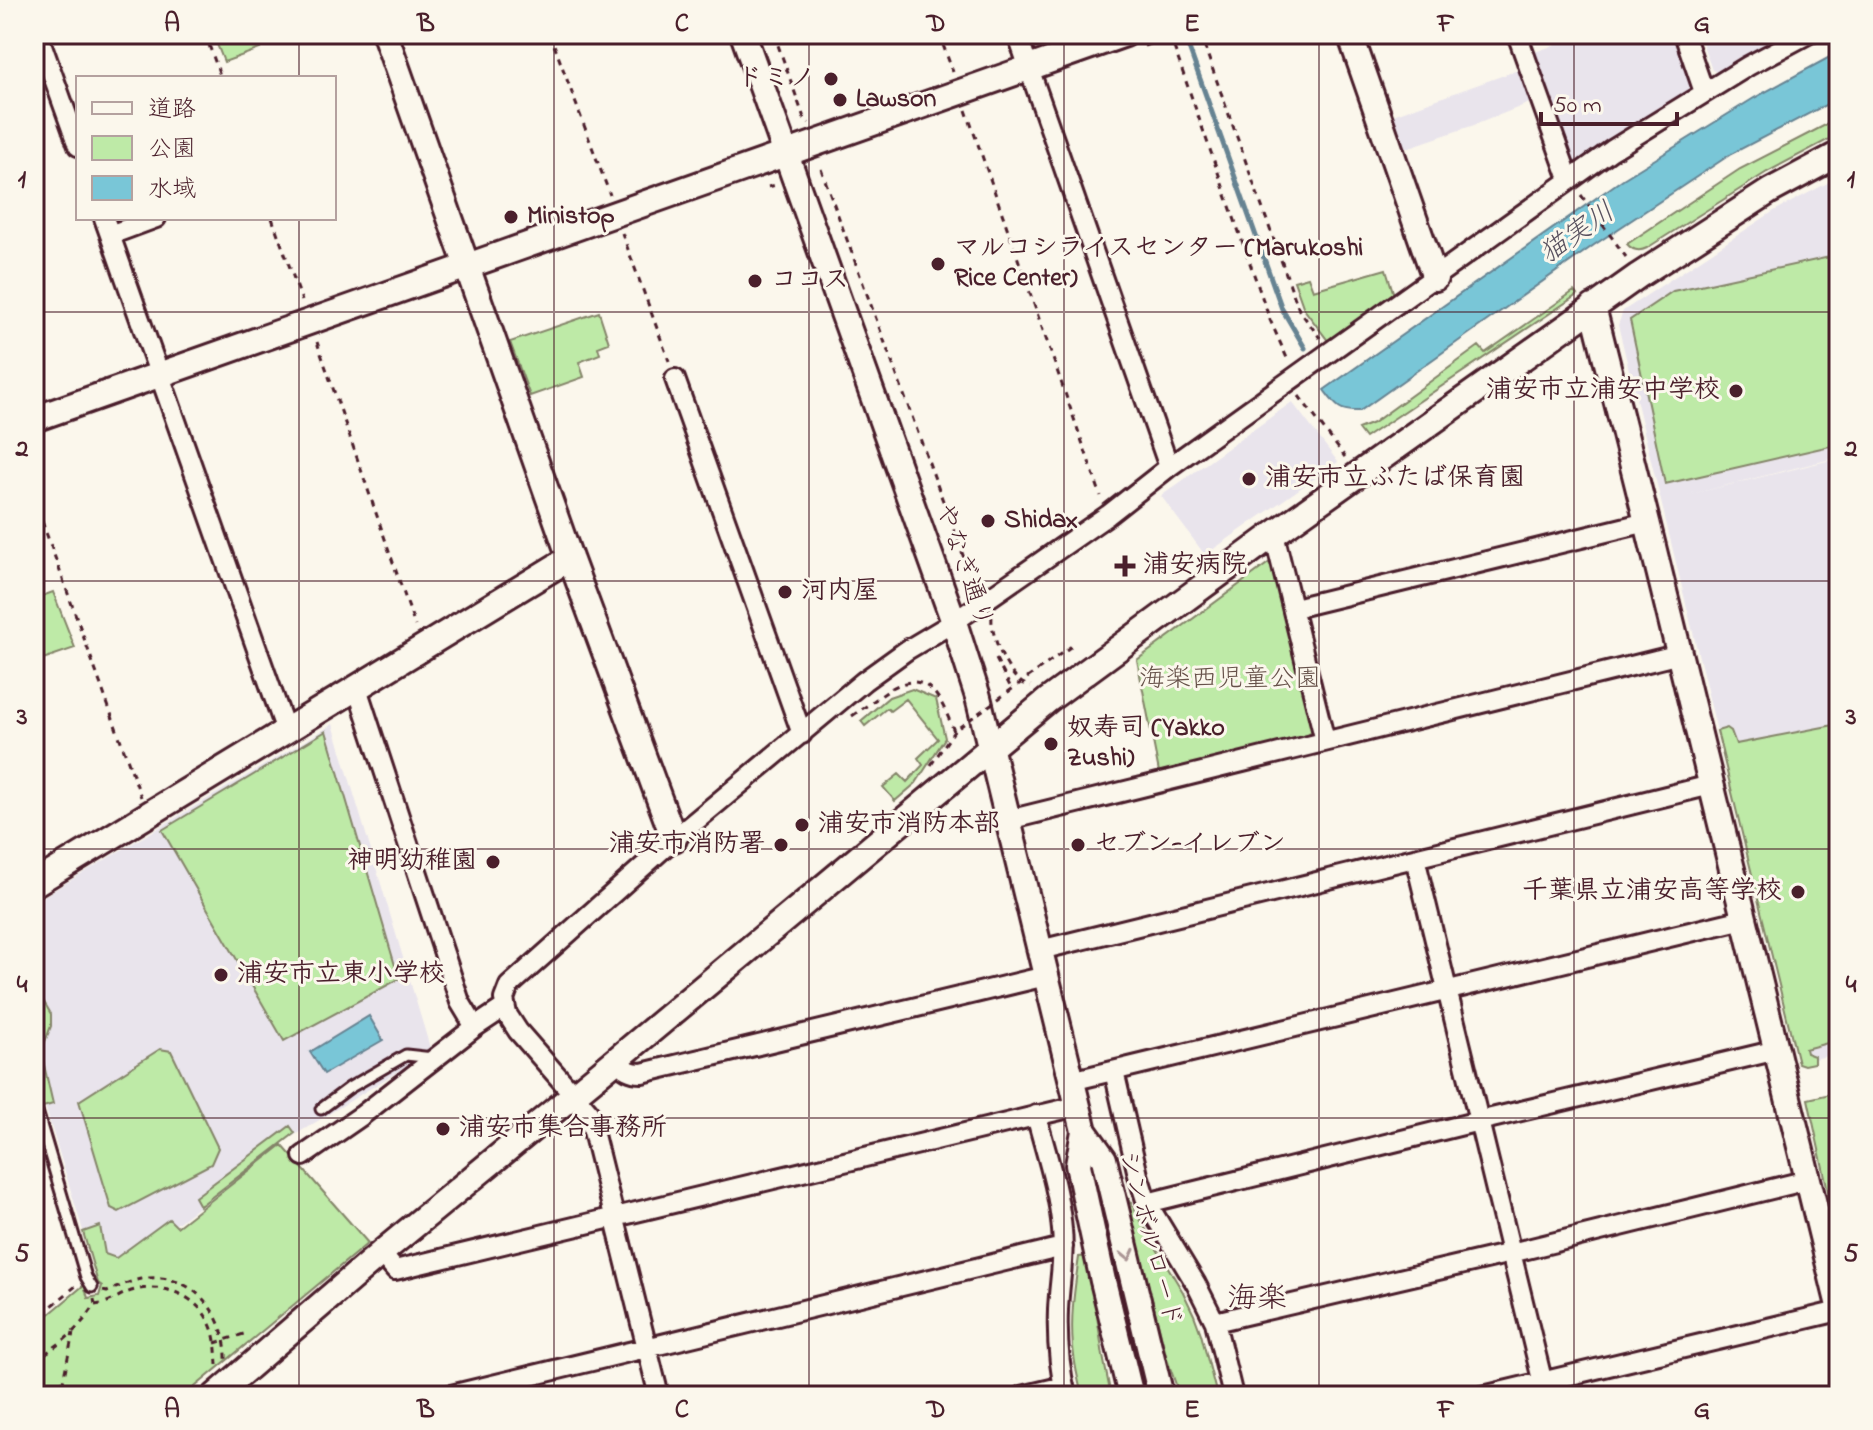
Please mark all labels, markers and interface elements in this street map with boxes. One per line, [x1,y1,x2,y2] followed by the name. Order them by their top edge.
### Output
[164,6,180,44] text: A
[416,6,435,44] text: B
[675,6,689,44] text: C
[925,6,946,44] text: D
[1184,6,1200,44] text: E
[1436,6,1455,44] text: F
[1694,6,1710,44] text: G
[737,60,815,98] place label: ドミノ
[822,70,840,88] marker: ドミノ
[76,76,336,220] legend
[1541,76,1677,126] scale bar
[856,81,936,119] place label: Lawson
[1553,89,1602,124] text: 50 m
[831,91,849,109] marker: Lawson
[148,93,196,128] text: 道路
[148,133,196,168] text: 公園
[18,162,27,200] text: 1
[1847,162,1856,200] text: 1
[148,173,196,208] text: 水域
[1532,193,1624,275] water label: 猫実川
[527,198,615,236] place label: Ministop
[502,208,520,226] marker: Ministop
[954,230,1363,298] place label: マルコシライスセンター (Marukoshi Rice Center)
[929,255,947,273] marker: マルコシライスセンター (Marukoshi Rice Center)
[771,262,849,300] place label: ココス
[746,272,764,290] marker: ココス
[1486,372,1720,410] place label: 浦安市立浦安中学校
[1727,382,1745,400] marker: 浦安市立浦安中学校
[15,431,29,469] text: 2
[1844,431,1858,469] text: 2
[1265,460,1525,498] place label: 浦安市立ふたば保育園
[1240,470,1258,488] marker: 浦安市立ふたば保育園
[924,498,1002,634] street label: やなぎ通り
[1004,502,1078,540] place label: Shidax
[979,512,997,530] marker: Shidax
[1143,547,1247,585] place label: 浦安病院
[1114,555,1136,577] marker: 浦安病院
[801,573,879,611] place label: 河内屋
[776,583,794,601] marker: 河内屋
[1139,661,1321,699] park label: 海楽西児童公園
[16,699,28,737] text: 3
[1845,699,1857,737] text: 3
[1067,710,1225,778] place label: 奴寿司 (Yakko Zushi)
[1042,735,1060,753] marker: 奴寿司 (Yakko Zushi)
[818,806,1000,844] place label: 浦安市消防本部
[793,816,811,834] marker: 浦安市消防本部
[609,826,765,864] place label: 浦安市消防署
[1094,826,1286,864] place label: セブン-イレブン
[772,836,790,854] marker: 浦安市消防署
[1069,836,1087,854] marker: セブン-イレブン
[347,843,477,881] place label: 神明幼稚園
[484,853,502,871] marker: 神明幼稚園
[1522,873,1782,911] place label: 千葉県立浦安高等学校
[1789,883,1807,901] marker: 千葉県立浦安高等学校
[237,956,445,994] place label: 浦安市立東小学校
[212,966,230,984] marker: 浦安市立東小学校
[17,967,28,1005] text: 4
[1846,967,1857,1005] text: 4
[459,1110,667,1148] place label: 浦安市集合事務所
[434,1120,452,1138] marker: 浦安市集合事務所
[1107,1146,1191,1332] street label: シンボルロード
[15,1236,30,1274] text: 5
[1844,1236,1859,1274] text: 5
[1118,1248,1135,1262] one-way arrow
[1227,1278,1287,1322] district label: 海楽
[164,1392,180,1430] text: A
[416,1392,435,1430] text: B
[675,1392,689,1430] text: C
[925,1392,946,1430] text: D
[1184,1392,1200,1430] text: E
[1436,1392,1455,1430] text: F
[1694,1392,1710,1430] text: G

